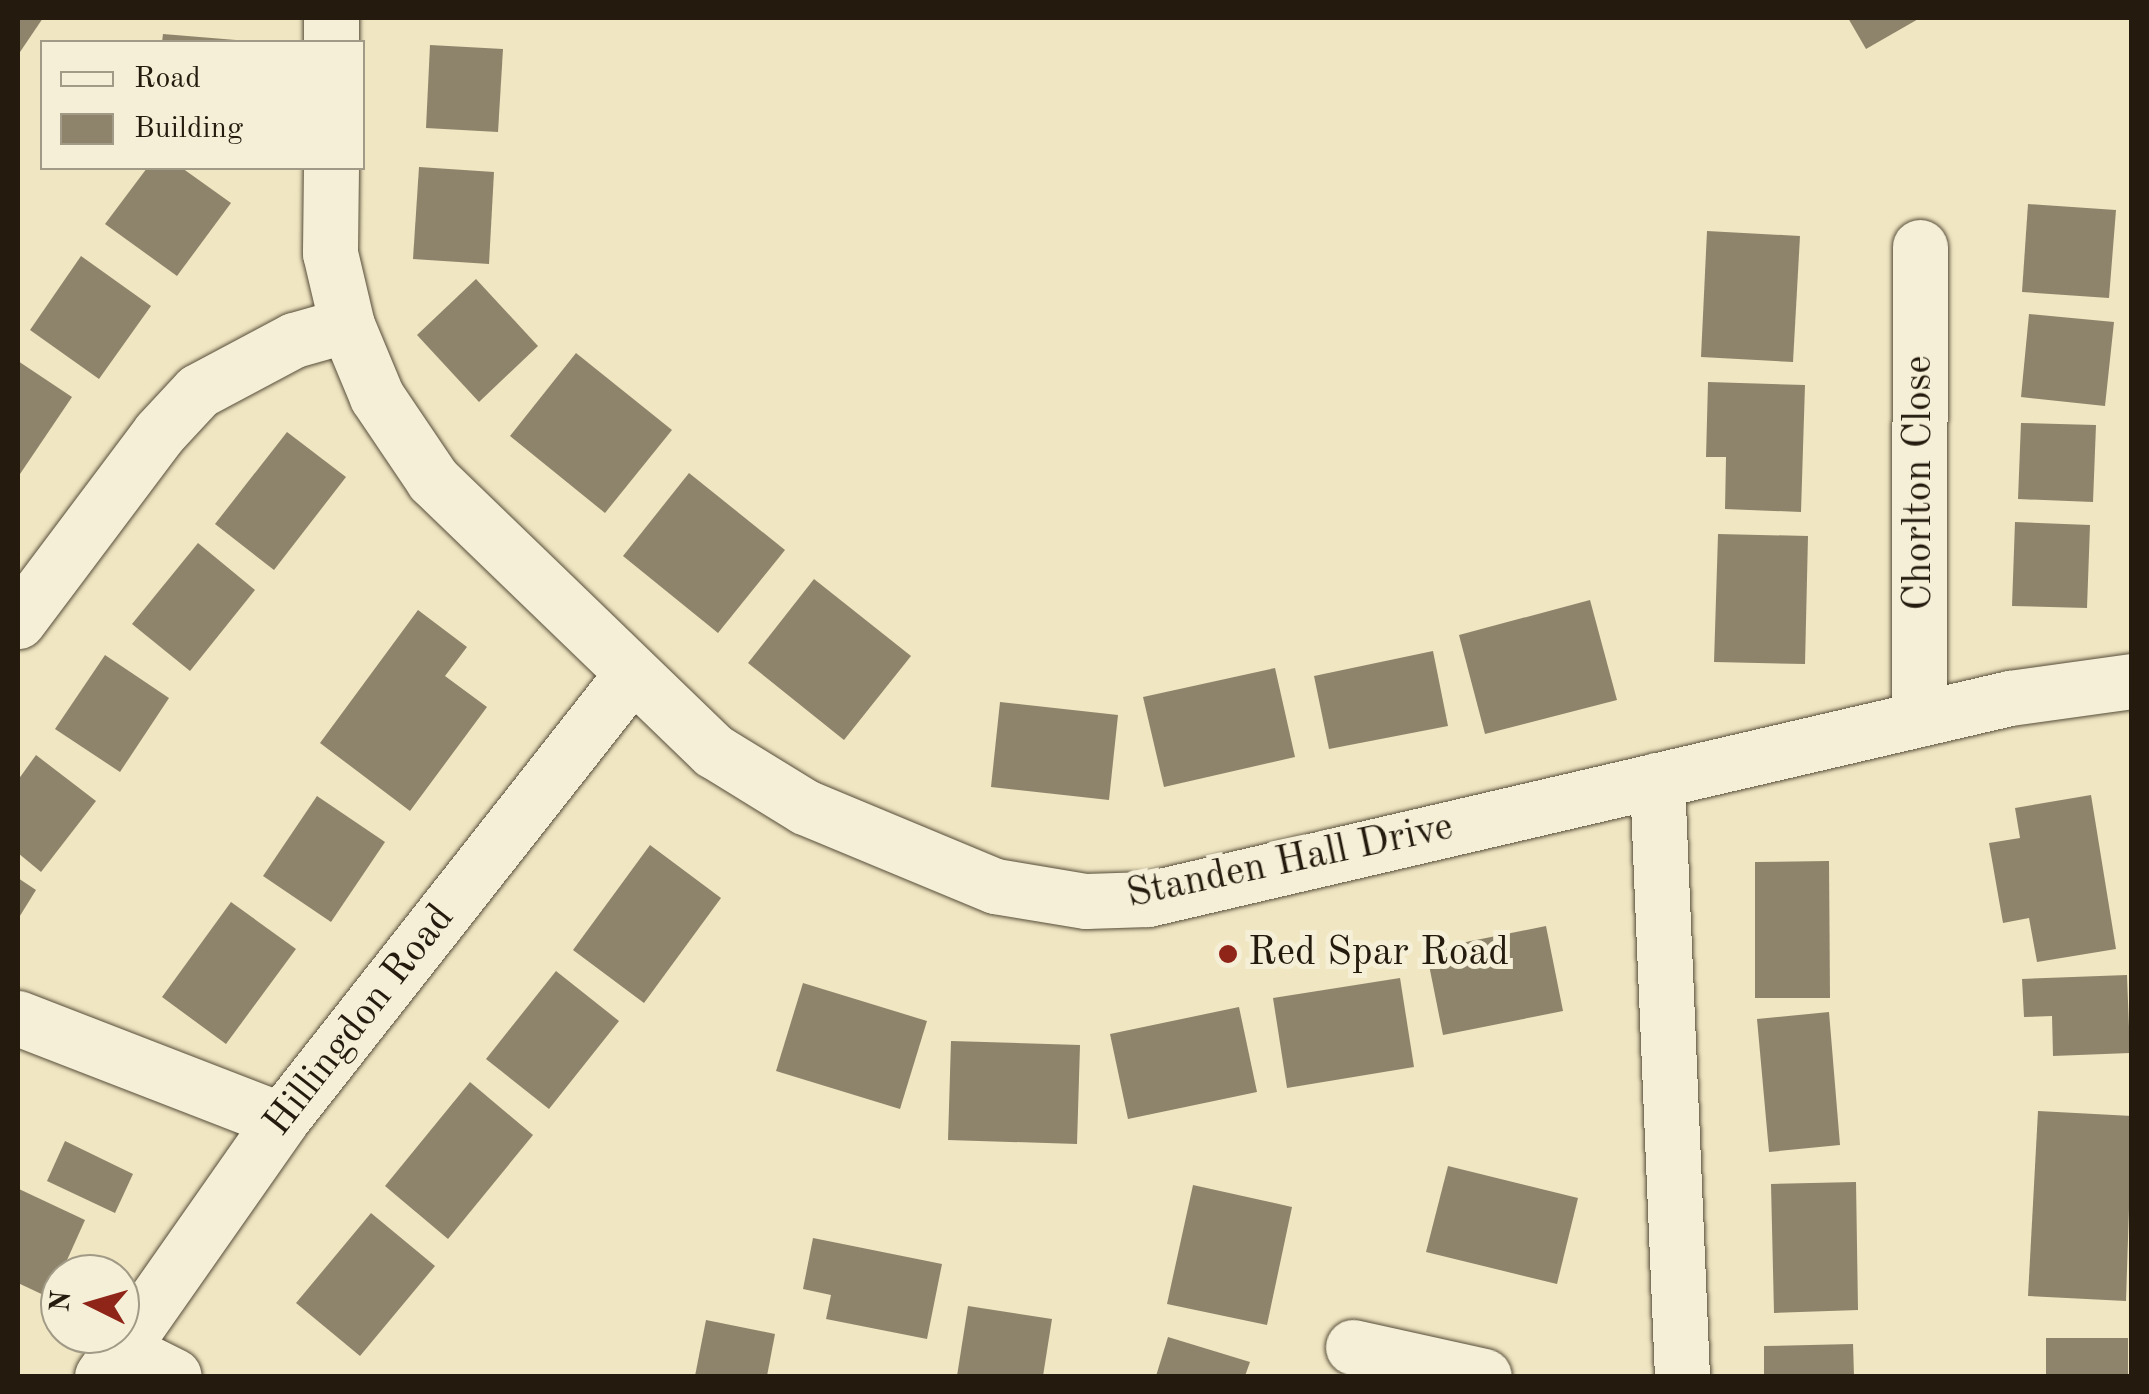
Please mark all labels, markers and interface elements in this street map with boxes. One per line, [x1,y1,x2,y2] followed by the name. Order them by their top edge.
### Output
[40,40,365,170] legend
[134,64,201,94] text: Road
[134,114,243,144] text: Building
[1896,355,1944,611] street label: Chorlton Close
[1122,804,1458,920] street label: Standen Hall Drive
[255,896,465,1146] street label: Hillingdon Road
[1248,930,1509,978] place label: Red Spar Road
[1217,943,1239,965] marker: Red Spar Road
[40,1254,140,1354] north arrow
[47,1290,77,1313] text: N

